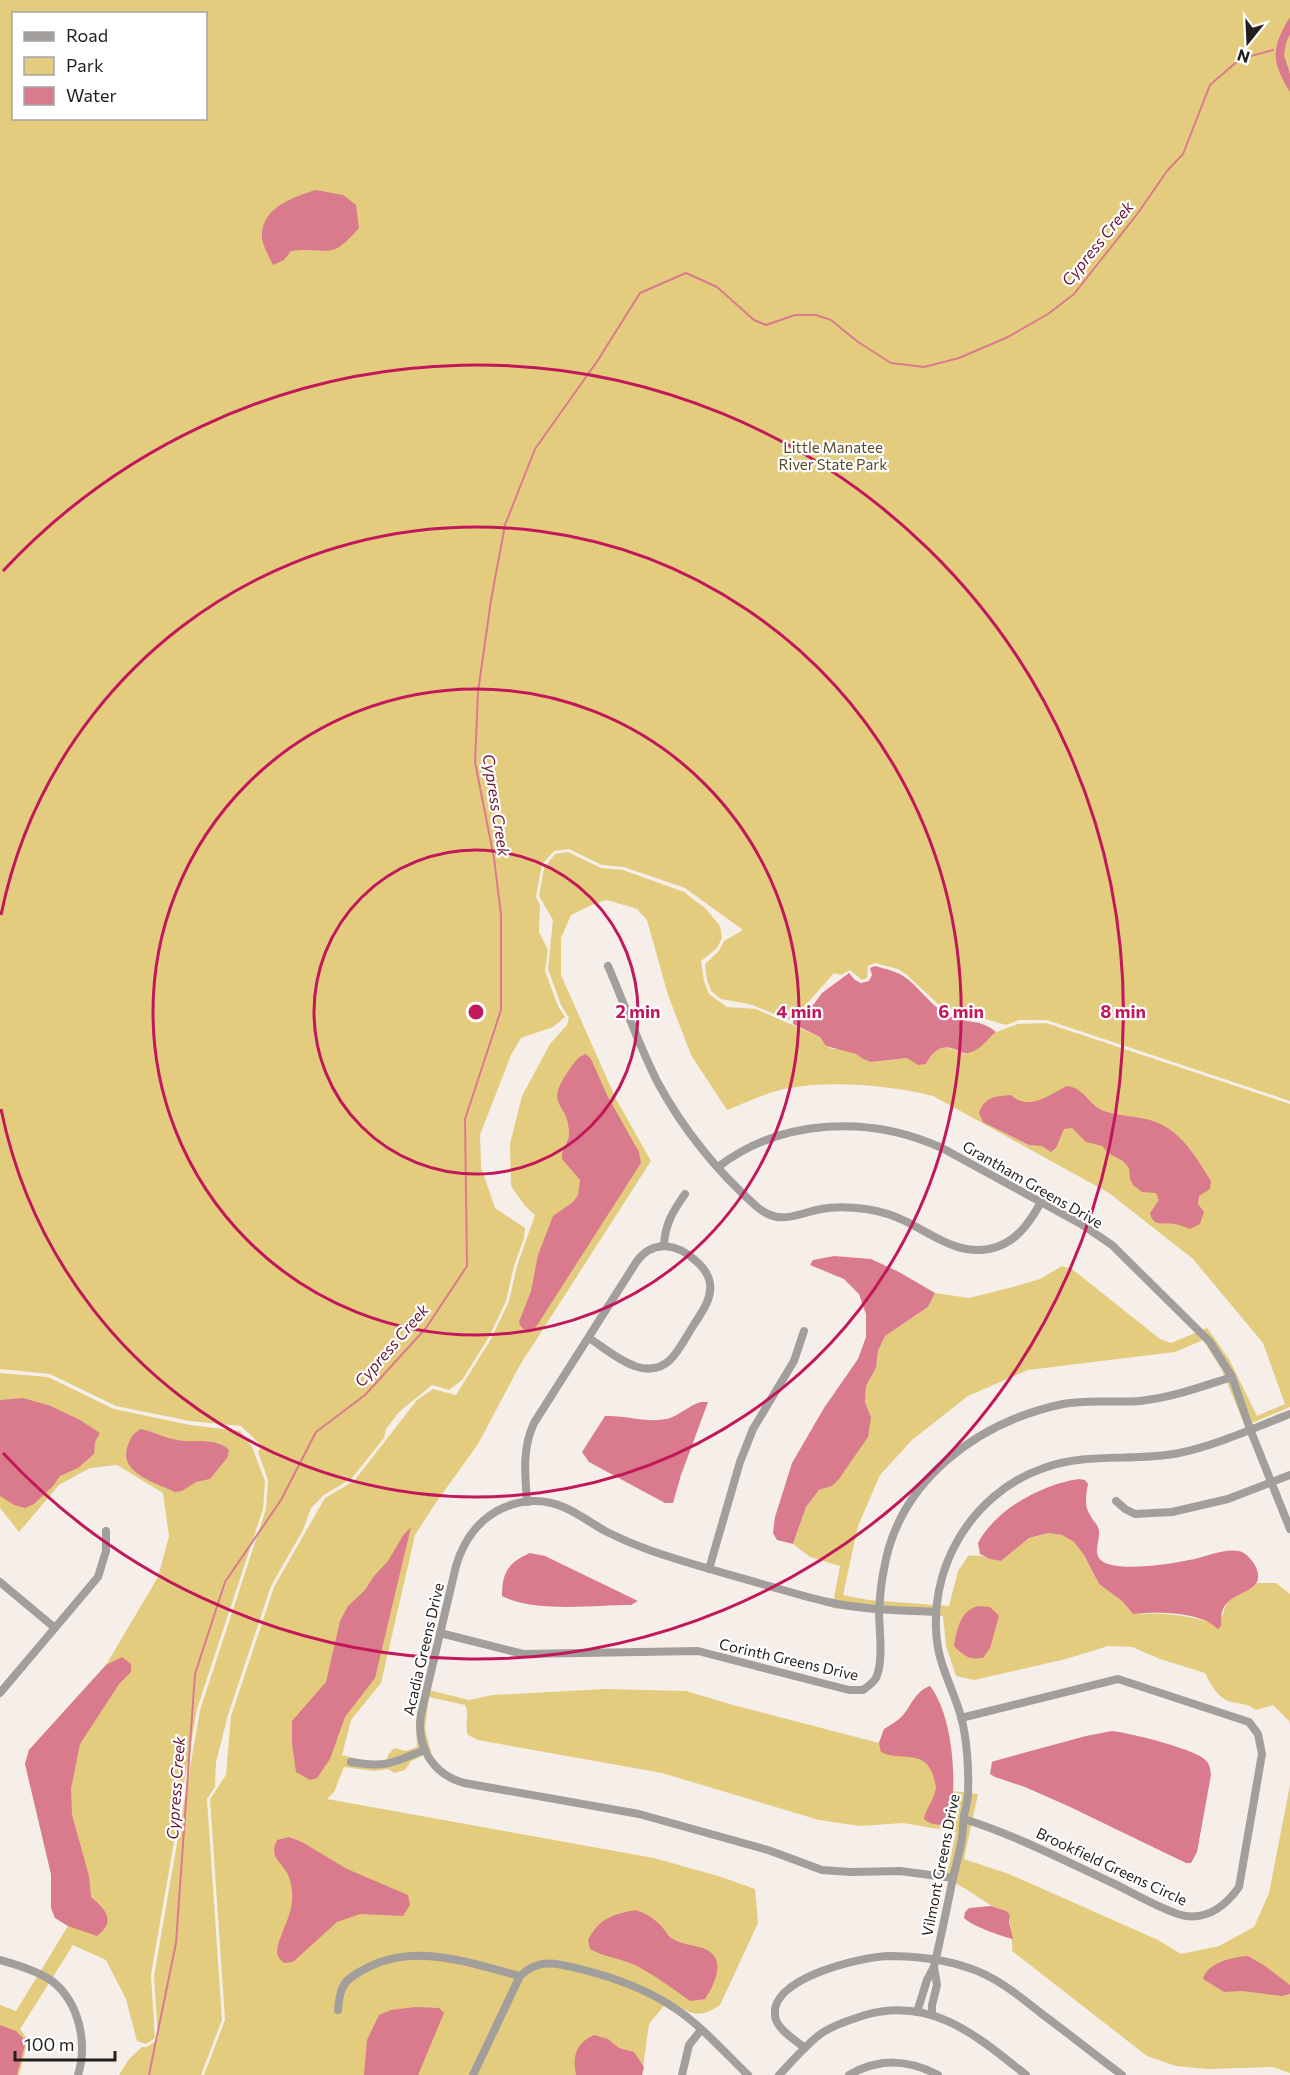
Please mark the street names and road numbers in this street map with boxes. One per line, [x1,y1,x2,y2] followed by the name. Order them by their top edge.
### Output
[960,1136,1106,1232] street label: Grantham Greens Drive
[399,1581,447,1717] street label: Acadia Greens Drive
[718,1634,860,1684] street label: Corinth Greens Drive
[917,1792,963,1938] street label: Vilmont Greens Drive
[1034,1823,1190,1909] street label: Brookfield Greens Circle

